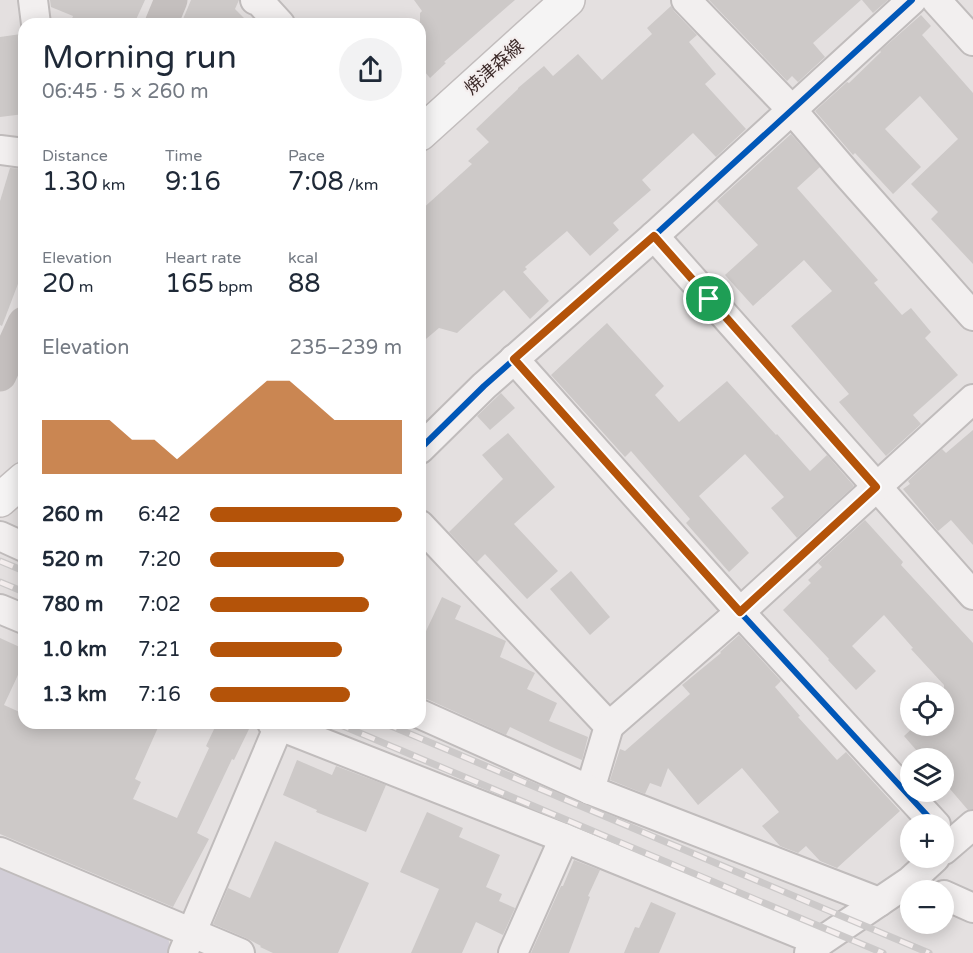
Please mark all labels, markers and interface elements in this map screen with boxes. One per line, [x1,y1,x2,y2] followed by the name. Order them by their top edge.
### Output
[460,35,528,99] street label: 焼津森線
[42,38,237,77] text: Morning run
[339,38,402,101] button: share
[42,80,209,104] text: 06:45 · 5 × 260 m
[42,146,108,166] text: Distance
[165,146,202,166] text: Time
[288,146,325,166] text: Pace
[42,166,98,197] text: 1.30
[165,166,221,197] text: 9:16
[288,166,344,197] text: 7:08
[98,175,125,195] text: km
[344,175,378,195] text: /km
[42,248,112,268] text: Elevation
[165,248,241,268] text: Heart rate
[288,248,318,268] text: kcal
[42,268,75,299] text: 20
[165,268,214,299] text: 165
[288,268,321,299] text: 88
[683,273,734,324] pin
[75,277,94,297] text: m
[214,277,253,297] text: bpm
[692,282,725,315] icon: arrive
[42,336,129,360] text: Elevation
[289,336,402,360] text: 235–239 m
[42,503,103,527] text: 260 m
[138,503,181,527] text: 6:42
[42,548,103,572] text: 520 m
[138,548,181,572] text: 7:20
[42,593,103,617] text: 780 m
[138,593,181,617] text: 7:02
[42,638,107,662] text: 1.0 km
[138,638,181,662] text: 7:21
[900,682,954,934] map controls
[900,682,954,736] button: locate
[42,683,107,707] text: 1.3 km
[138,683,181,707] text: 7:16
[900,748,954,802] button: layers
[900,814,954,868] button: +
[900,880,954,934] button: −

